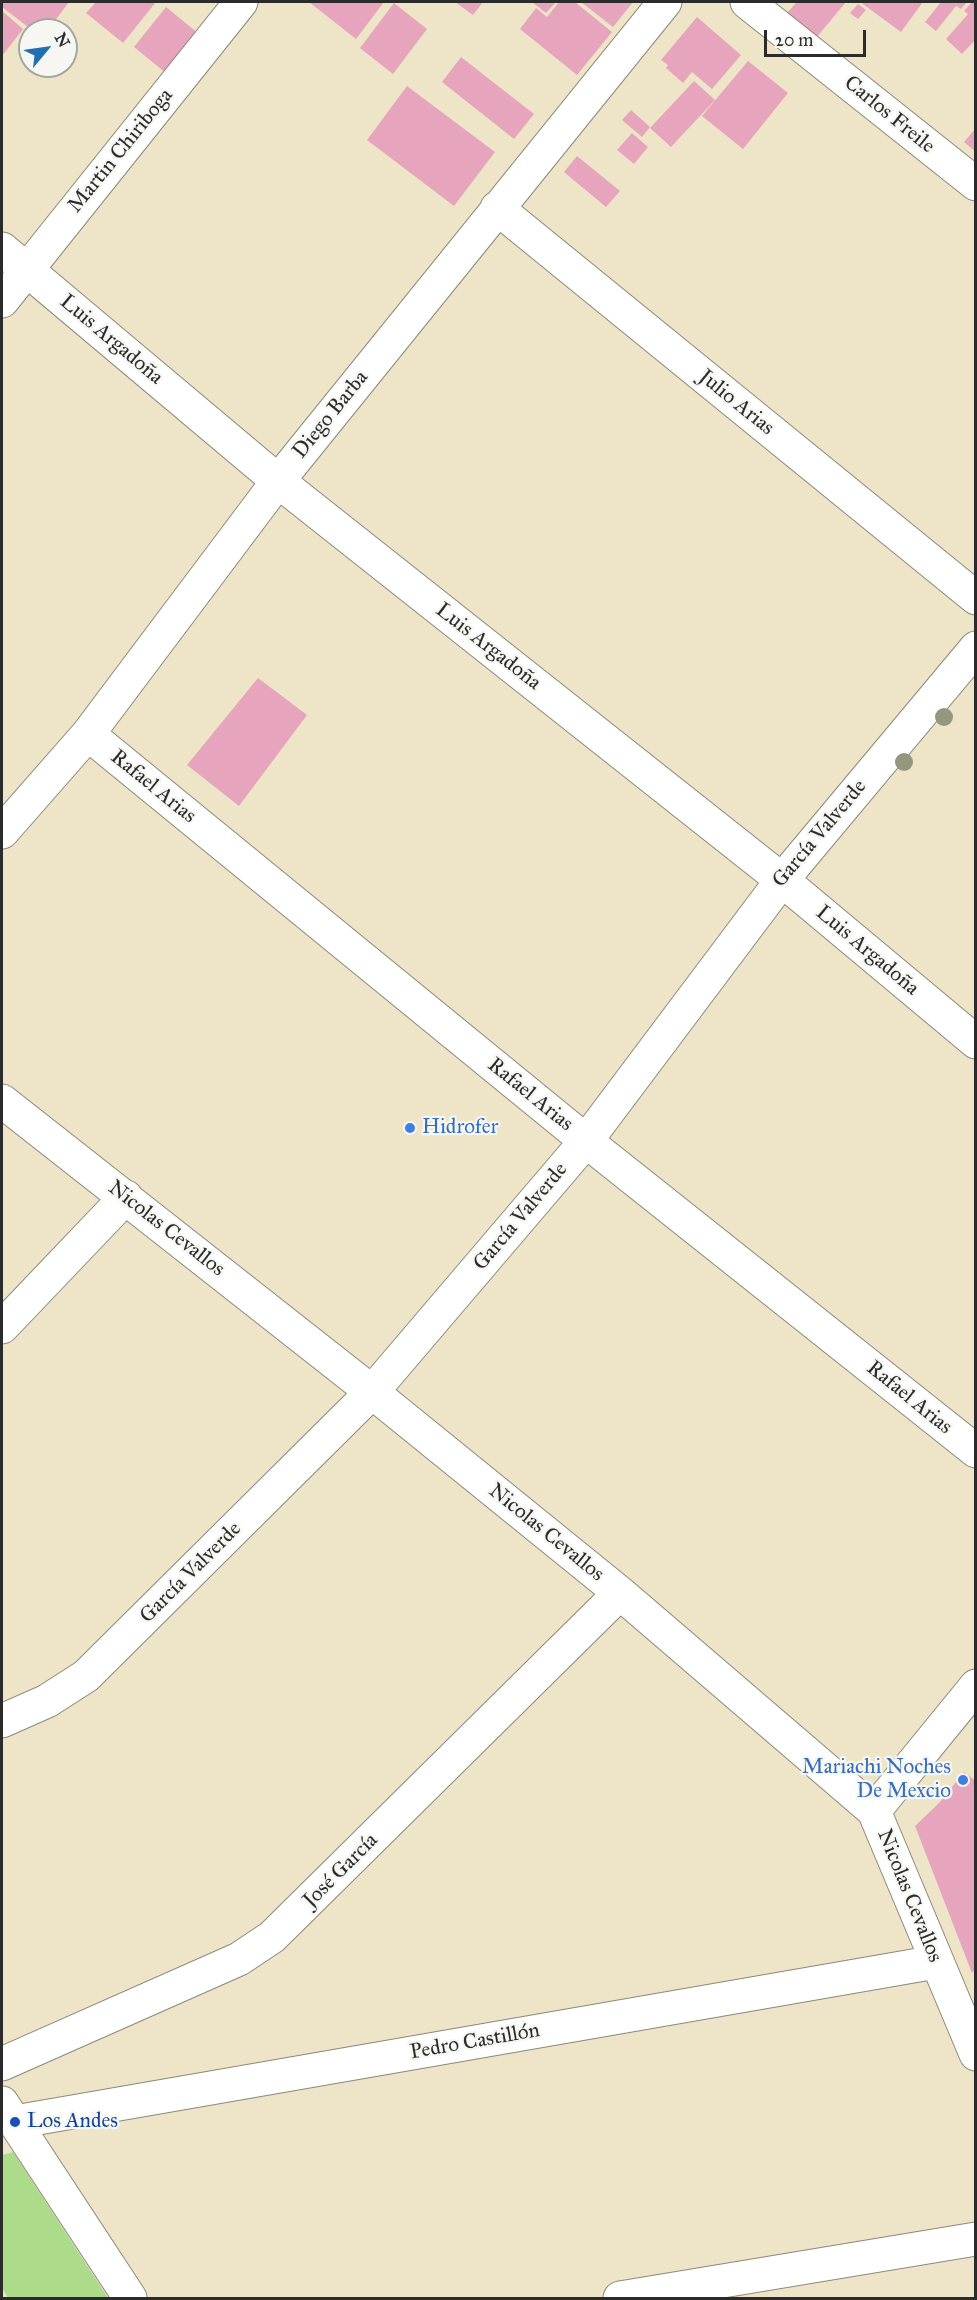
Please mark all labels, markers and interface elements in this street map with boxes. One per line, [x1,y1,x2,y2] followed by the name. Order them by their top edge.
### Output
[18,18,78,78] north arrow
[767,18,869,56] scale bar
[51,29,74,51] text: N
[775,29,813,51] text: 20 m
[839,71,939,159] street label: Carlos Freile
[63,84,179,218] street label: Martin Chiriboga
[54,290,168,390] street label: Luis Argadoña
[693,365,779,441] street label: Julio Arias
[288,366,374,464] street label: Diego Barba
[430,598,546,696] street label: Luis Argadoña
[105,745,201,829] street label: Rafael Arias
[768,775,872,893] street label: García Valverde
[810,901,924,1001] street label: Luis Argadoña
[482,1053,578,1137] street label: Rafael Arias
[422,1115,498,1141] place label: Hidrofer
[403,1121,417,1135] marker: Hidrofer
[469,1158,573,1276] street label: García Valverde
[103,1176,229,1282] street label: Nicolas Cevallos
[861,1356,957,1440] street label: Rafael Arias
[483,1479,609,1587] street label: Nicolas Cevallos
[135,1517,247,1629] street label: García Valverde
[802,1755,951,1805] place label: Mariachi Noches De Mexcio
[956,1773,970,1787] marker: Mariachi Noches De Mexcio
[871,1826,947,1966] street label: Nicolas Cevallos
[298,1828,384,1914] street label: José García
[408,2018,542,2066] street label: Pedro Castillón
[27,2109,118,2135] place label: Los Andes
[8,2115,22,2129] marker: Los Andes

